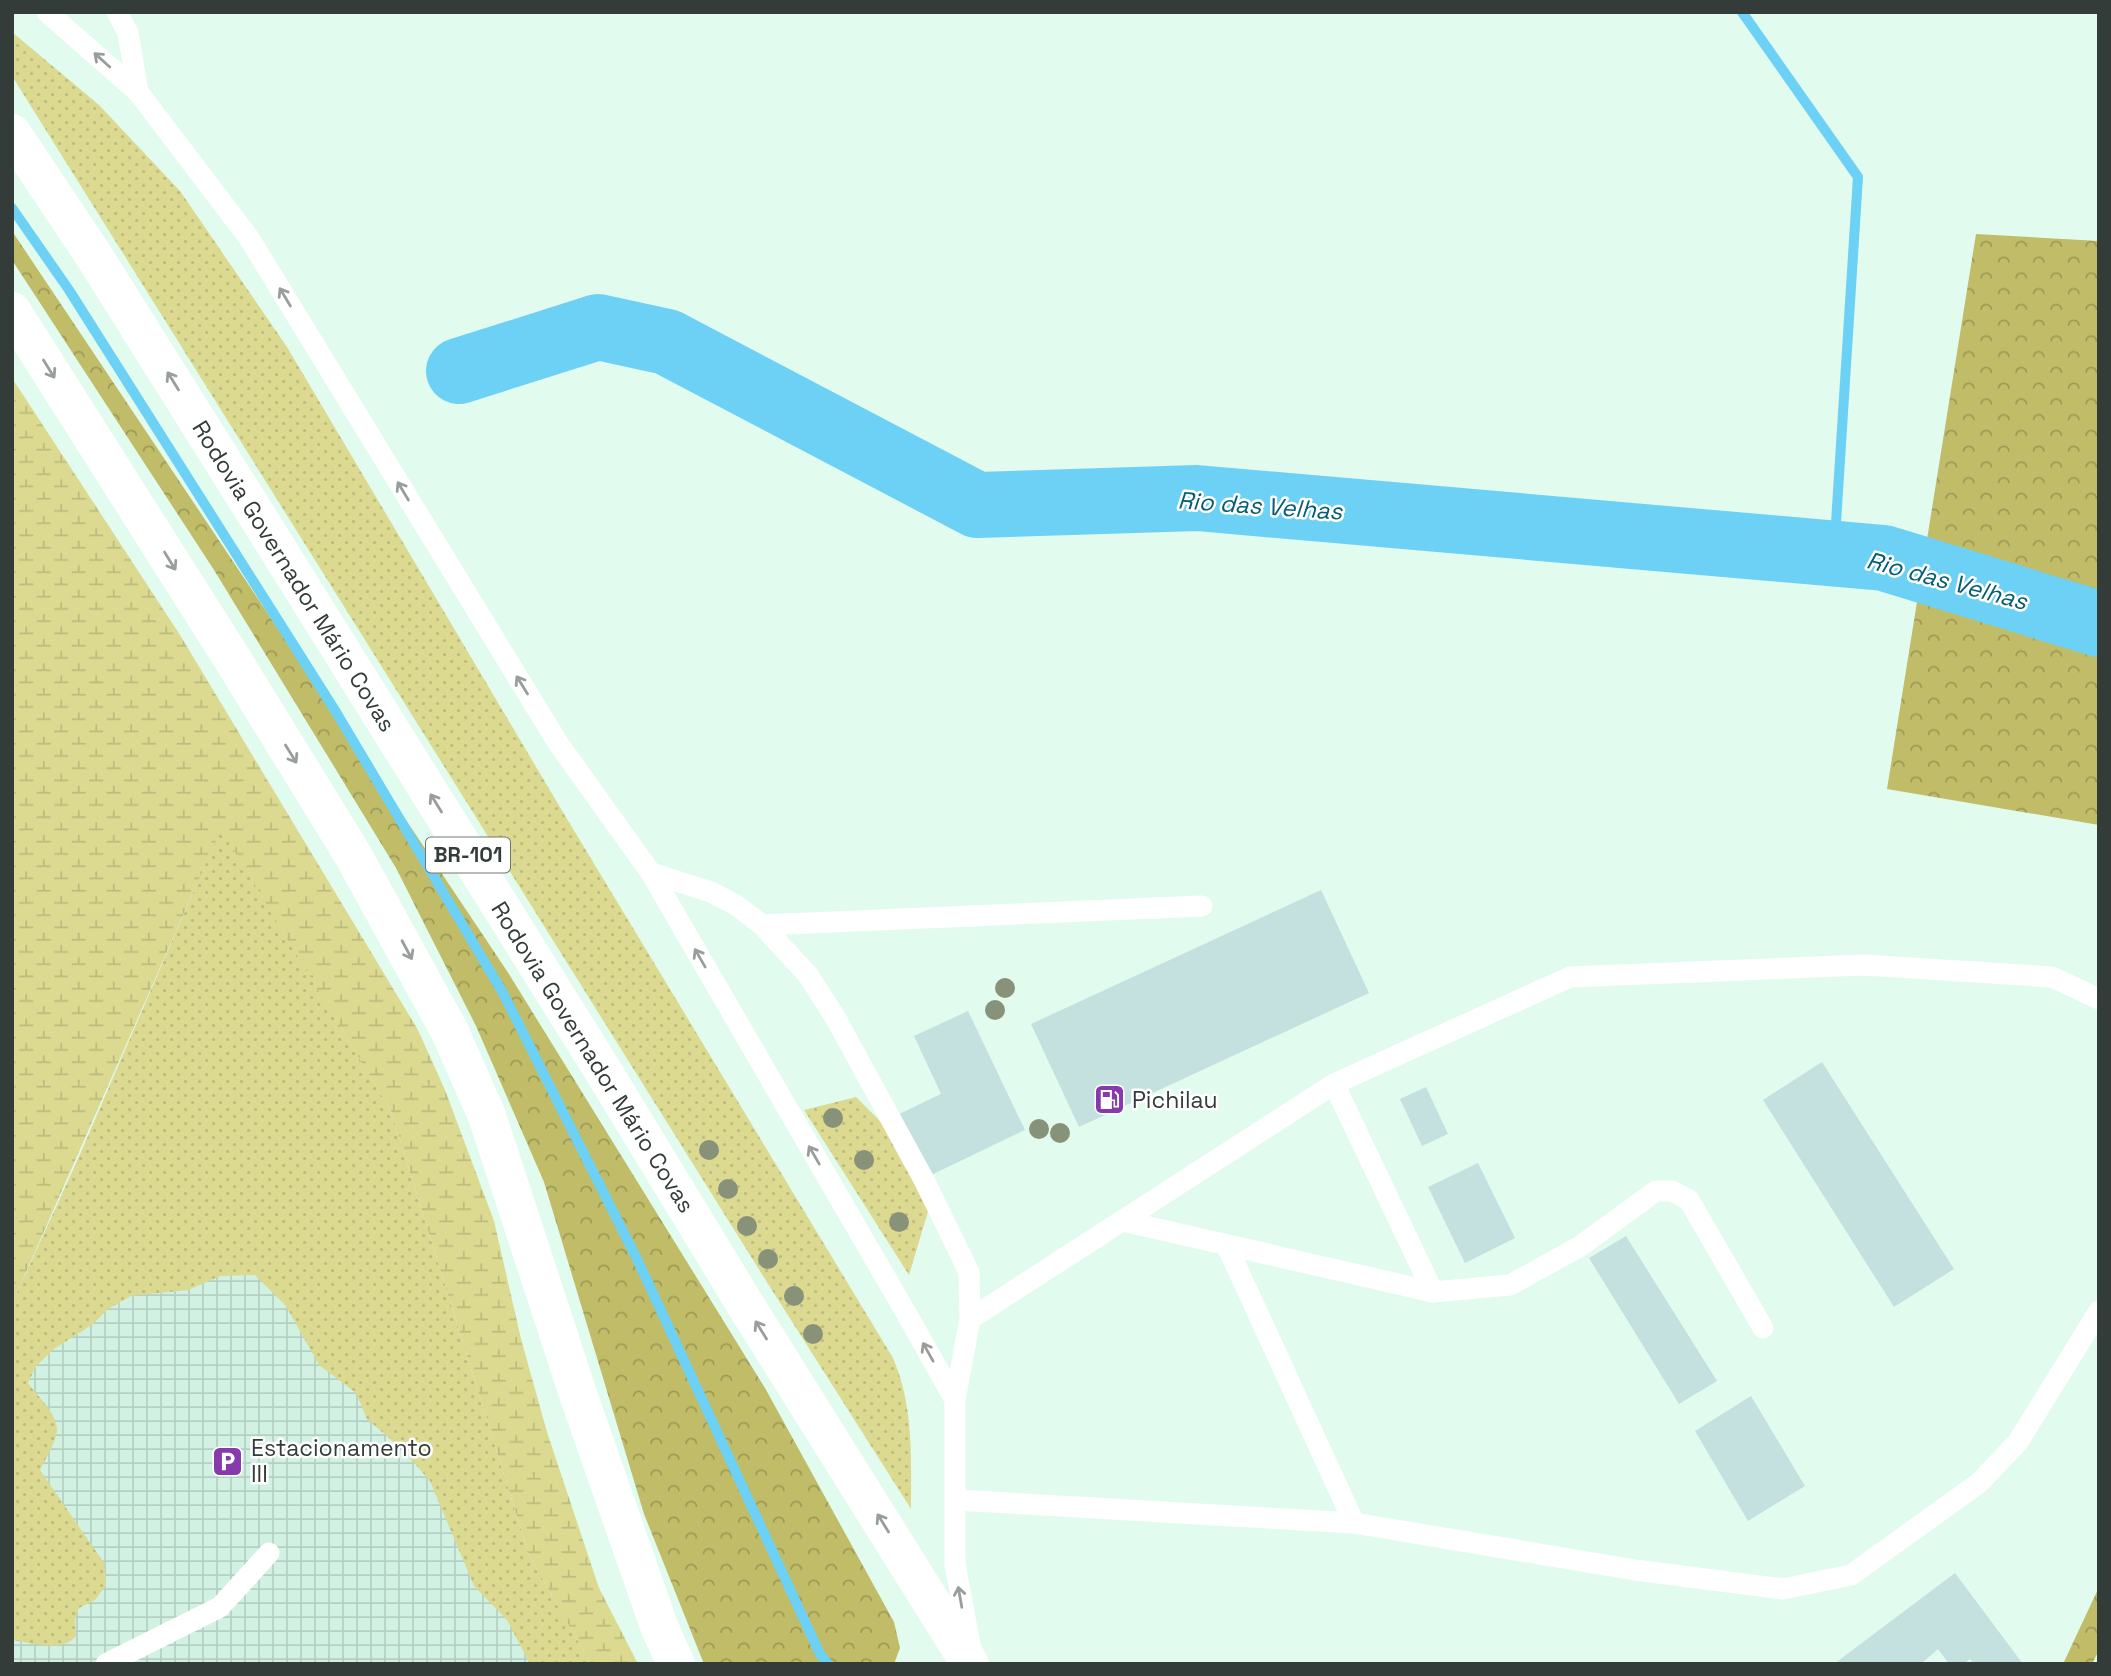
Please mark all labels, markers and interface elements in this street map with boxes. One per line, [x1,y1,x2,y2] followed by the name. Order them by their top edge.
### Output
[94,51,111,68] one-way arrow
[278,287,292,307] one-way arrow
[41,359,56,378] one-way arrow
[165,372,179,392] one-way arrow
[185,415,403,737] street label: Rodovia Governador Mário Covas
[396,482,410,502] one-way arrow
[1177,484,1345,527] water label: Rio das Velhas
[1864,544,2032,617] water label: Rio das Velhas
[164,551,178,571] one-way arrow
[515,676,530,695] one-way arrow
[284,744,298,764] one-way arrow
[429,793,443,813] one-way arrow
[426,838,510,872] road number: BR-101
[484,896,702,1218] street label: Rodovia Governador Mário Covas
[400,939,414,960] one-way arrow
[693,949,707,969] one-way arrow
[1092,1083,1126,1117] fuel station icon: Pichilau
[1132,1085,1218,1115] place label: Pichilau
[807,1146,821,1166] one-way arrow
[754,1321,768,1341] one-way arrow
[921,1343,935,1363] one-way arrow
[251,1433,432,1489] place label: Estacionamento III
[211,1444,245,1478] parking icon: Estacionamento III
[875,1513,889,1533] one-way arrow
[953,1586,966,1609] one-way arrow

